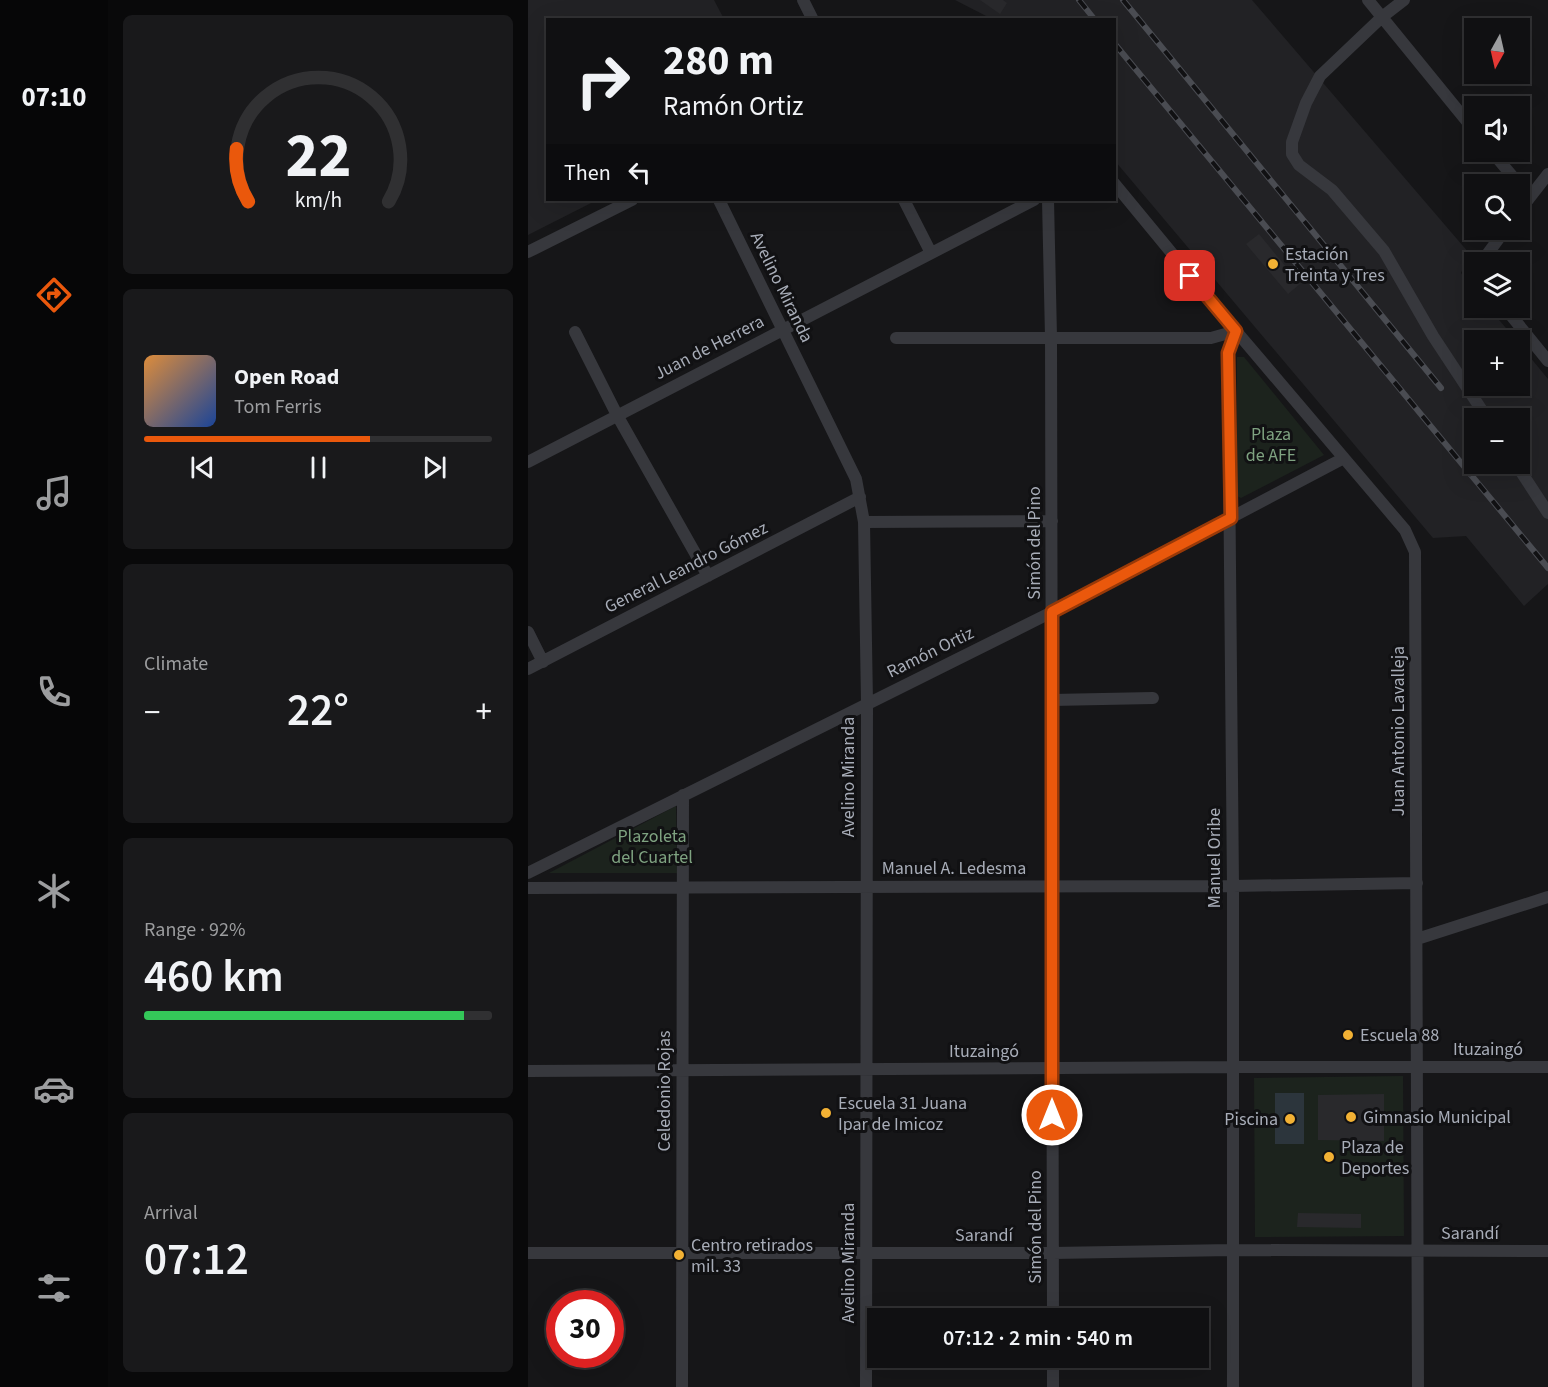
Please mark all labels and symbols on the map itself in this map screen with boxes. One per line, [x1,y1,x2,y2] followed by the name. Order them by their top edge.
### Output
[1464,18,1530,84] north arrow
[744,228,819,347] street label: Avelino Miranda
[1285,242,1385,288] place label: Estación Treinta y Tres
[1164,250,1215,301] pin
[1266,257,1280,271] marker: Estación Treinta y Tres
[650,309,768,386] street label: Juan de Herrera
[1246,422,1296,468] park label: Plaza de AFE
[1022,486,1047,600] street label: Simón del Pino
[600,515,772,619] street label: General Leandro Gómez
[883,621,978,684] street label: Ramón Ortiz
[1386,646,1411,816] street label: Juan Antonio Lavalleja
[836,717,861,837] street label: Avelino Miranda
[1202,808,1227,908] street label: Manuel Oribe
[611,824,693,870] park label: Plazoleta del Cuartel
[882,856,1026,881] street label: Manuel A. Ledesma
[1360,1023,1439,1048] place label: Escuela 88
[1341,1028,1355,1042] marker: Escuela 88
[652,1031,677,1151] street label: Celedonio Rojas
[1453,1037,1523,1062] street label: Ituzaingó
[949,1039,1019,1064] street label: Ituzaingó
[1020,1083,1084,1147] position arrow
[838,1091,967,1137] place label: Escuela 31 Juana Ipar de Imicoz
[1363,1105,1511,1130] place label: Gimnasio Municipal
[819,1106,833,1120] marker: Escuela 31 Juana Ipar de Imicoz
[1224,1107,1278,1132] place label: Piscina
[1344,1110,1358,1124] marker: Gimnasio Municipal
[1283,1112,1297,1126] marker: Piscina
[1341,1135,1409,1181] place label: Plaza de Deportes
[1322,1150,1336,1164] marker: Plaza de Deportes
[1023,1170,1048,1284] street label: Simón del Pino
[836,1203,861,1323] street label: Avelino Miranda
[1441,1221,1499,1246] street label: Sarandí
[955,1223,1013,1248] street label: Sarandí
[691,1233,813,1279] place label: Centro retirados mil. 33
[672,1248,686,1262] marker: Centro retirados mil. 33
[546,1290,624,1368] speed limit sign: 30

